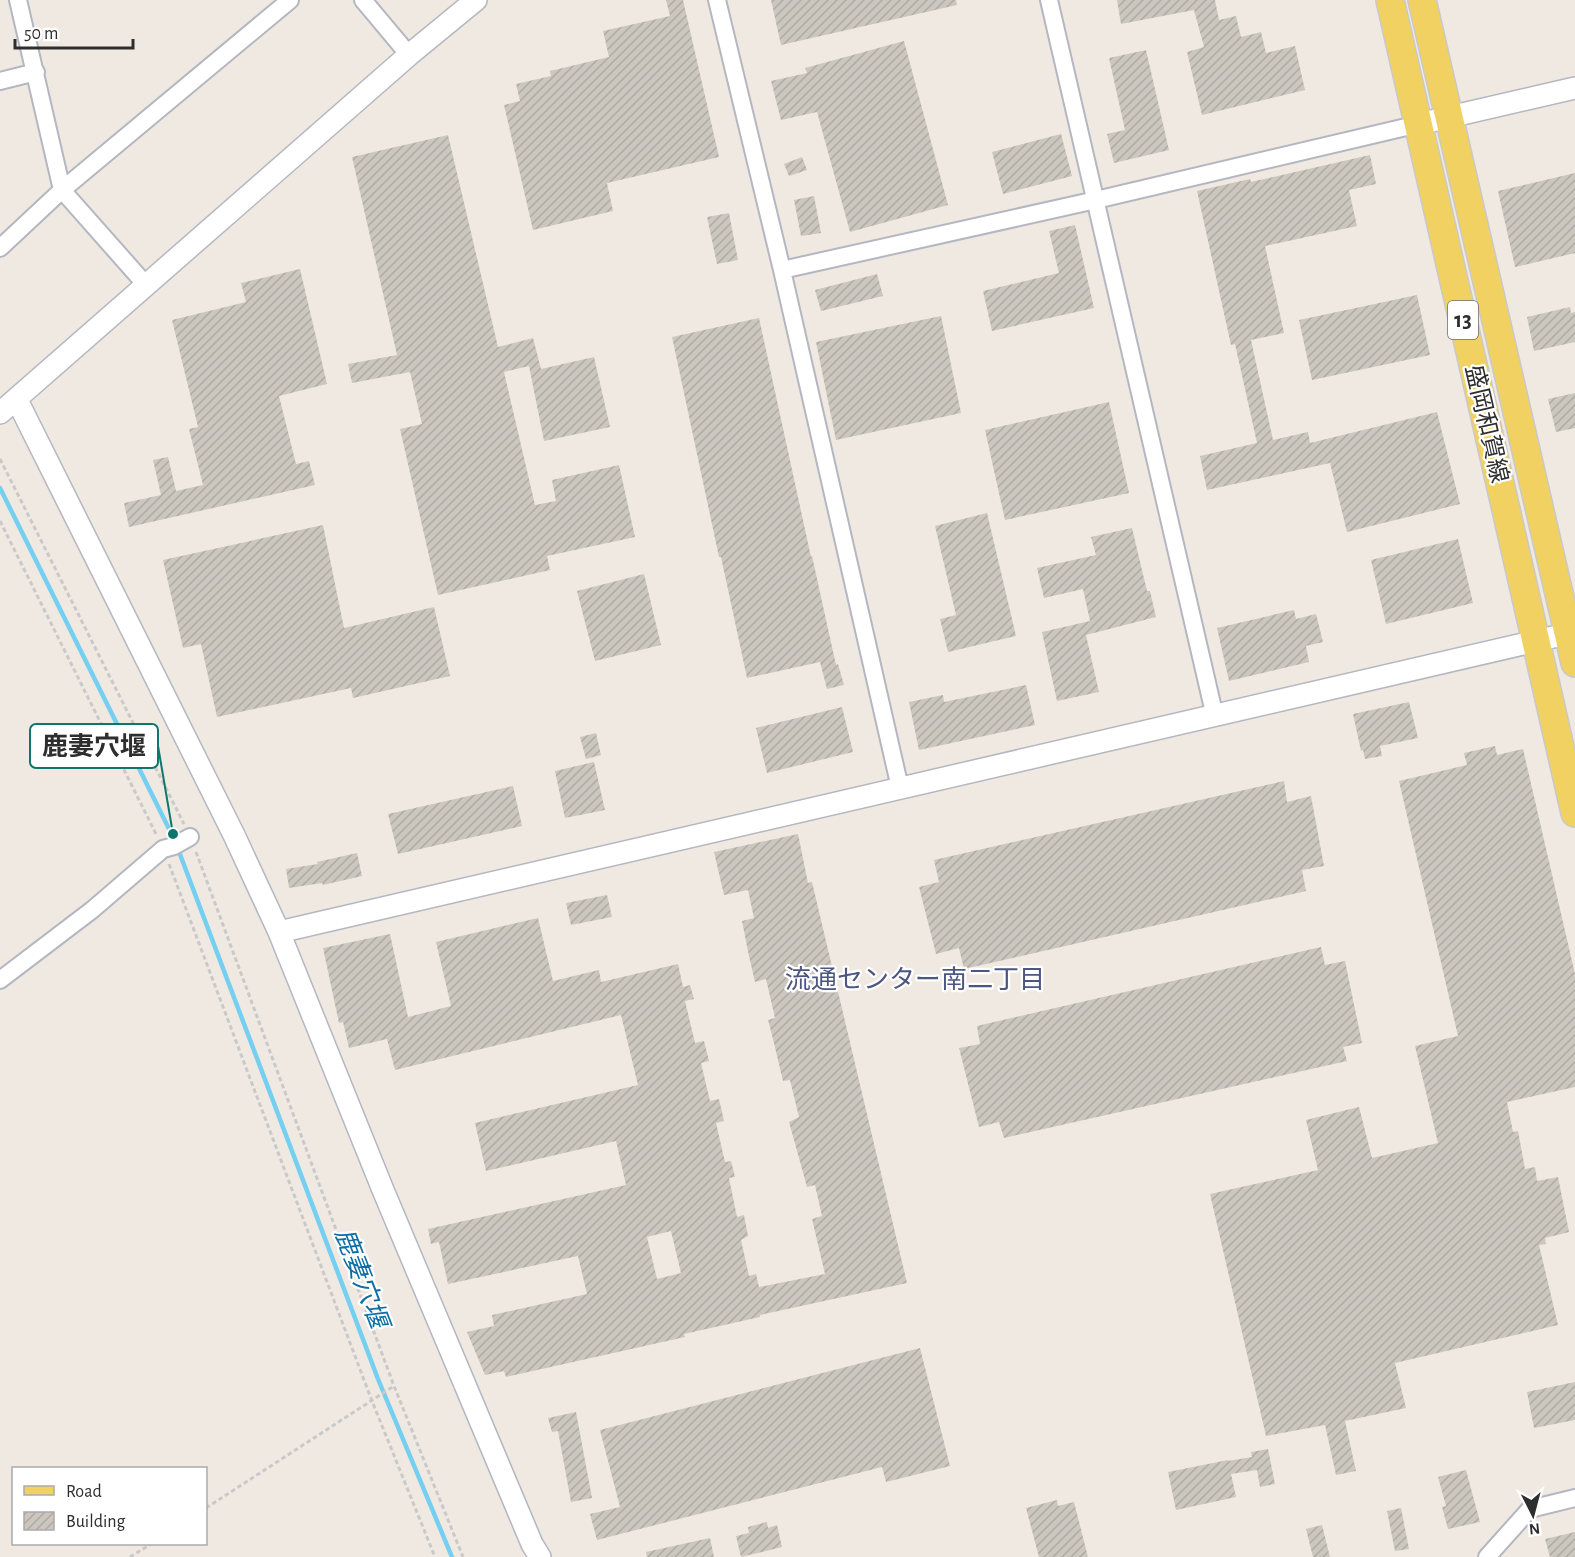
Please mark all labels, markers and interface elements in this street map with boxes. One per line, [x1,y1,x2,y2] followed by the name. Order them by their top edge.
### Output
[15,12,134,50] scale bar
[24,25,58,43] text: 50 m
[1448,301,1478,339] road number: 13
[1461,362,1513,485] street label: 盛岡和賀線
[30,724,158,768] callout: 鹿妻穴堰
[42,732,146,760] text: 鹿妻穴堰
[785,965,1045,993] district label: 流通センター南二丁目
[330,1224,394,1335] water label: 鹿妻穴堰
[12,1467,207,1545] legend
[66,1483,102,1501] text: Road
[1503,1485,1563,1545] north arrow
[66,1513,126,1531] text: Building
[1528,1520,1541,1537] text: N

